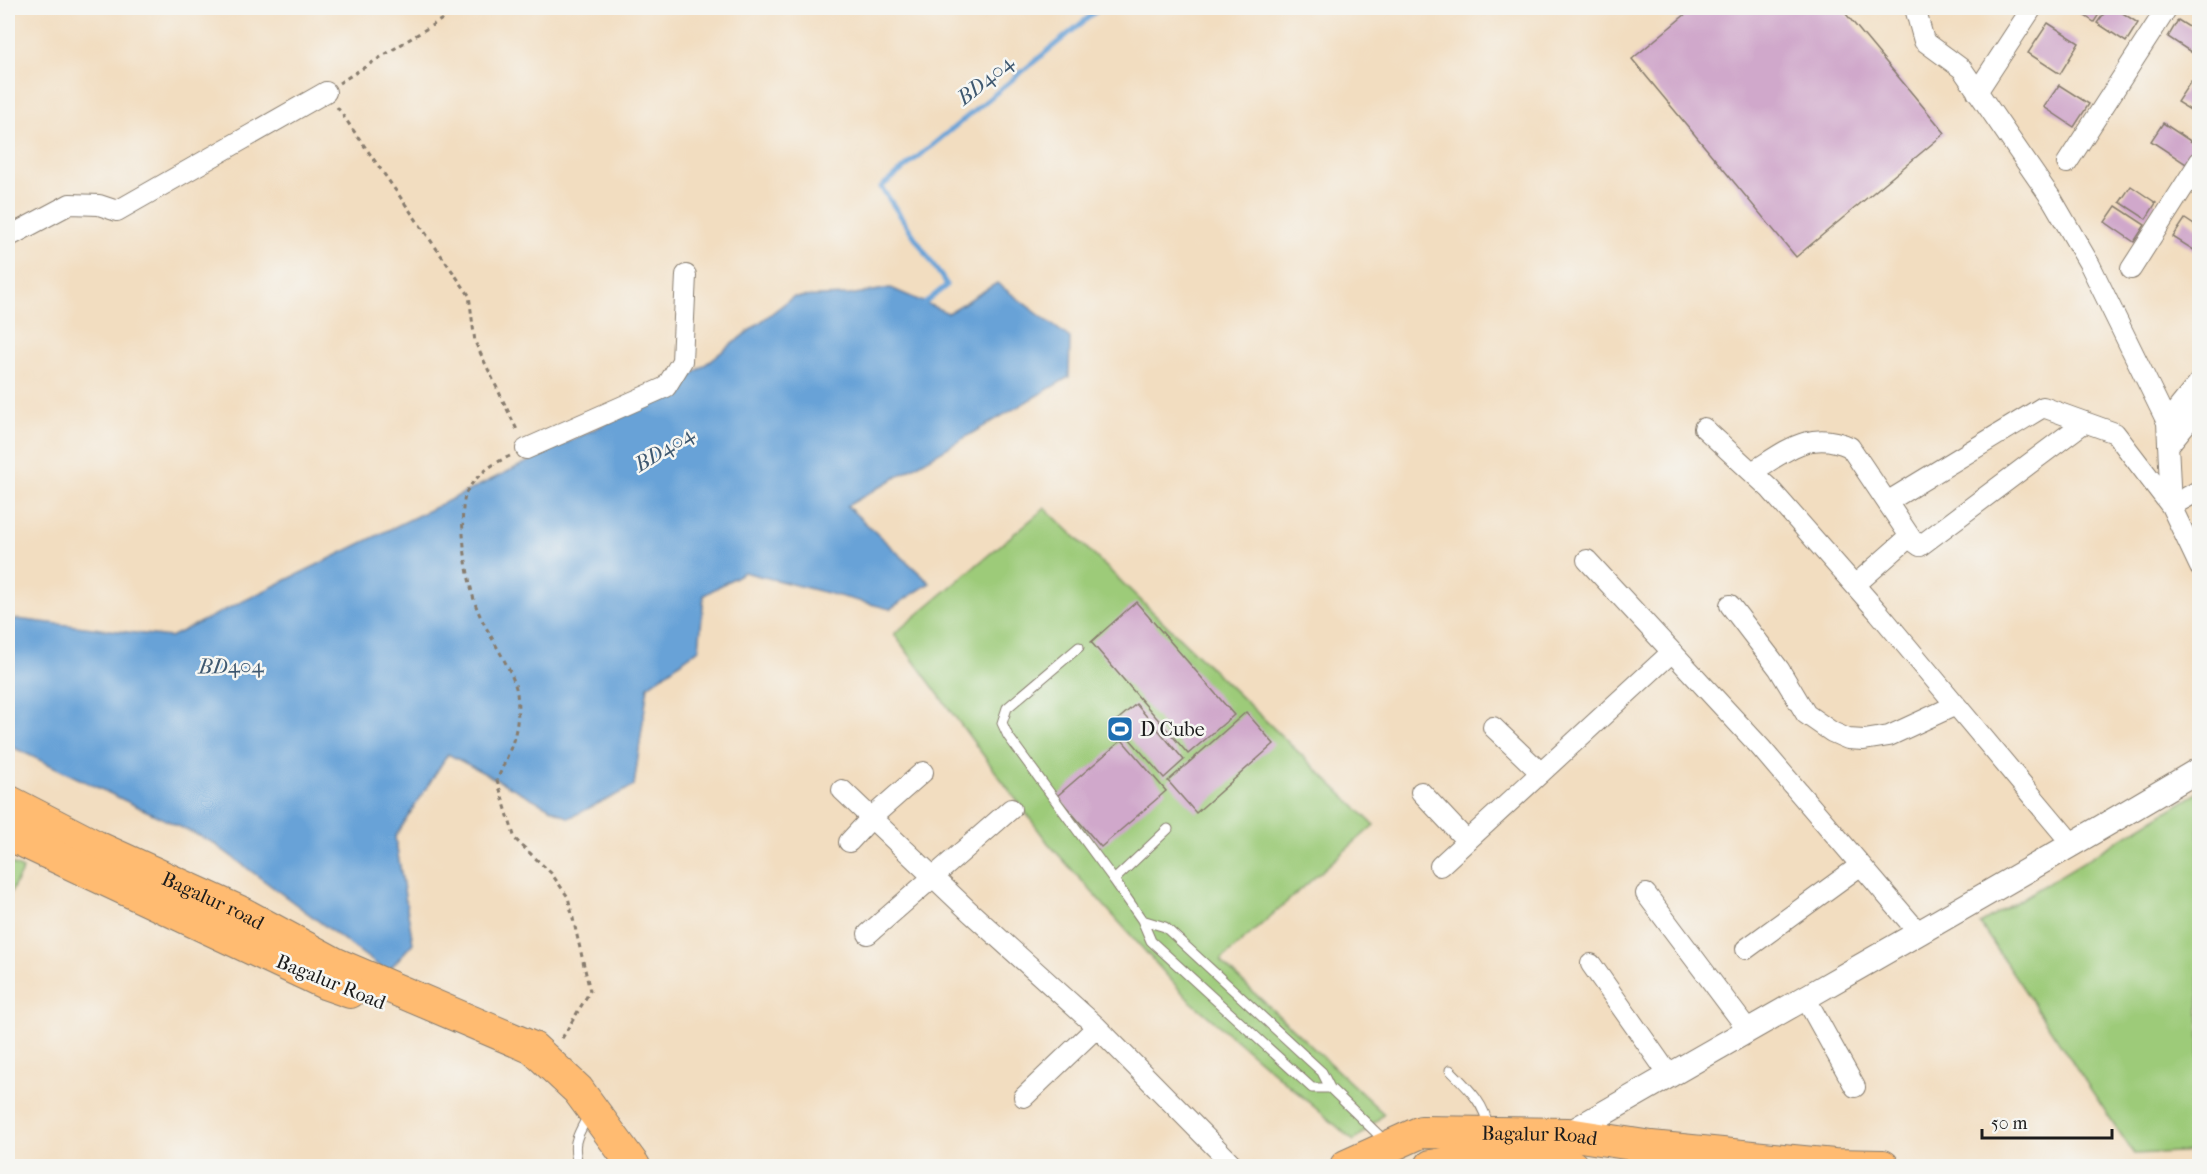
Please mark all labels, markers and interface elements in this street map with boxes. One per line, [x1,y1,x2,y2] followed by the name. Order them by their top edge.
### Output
[951,50,1019,111] water label: BD404
[629,421,699,478] water label: BD404
[197,653,265,680] water label: BD404
[1105,714,1135,744] sports icon: D Cube
[1140,718,1205,741] place label: D Cube
[158,867,269,935] street label: Bagalur road
[273,950,390,1015] street label: Bagalur Road
[1982,1102,2112,1140] scale bar
[1991,1113,2028,1134] text: 50 m
[1481,1121,1600,1150] street label: Bagalur Road

